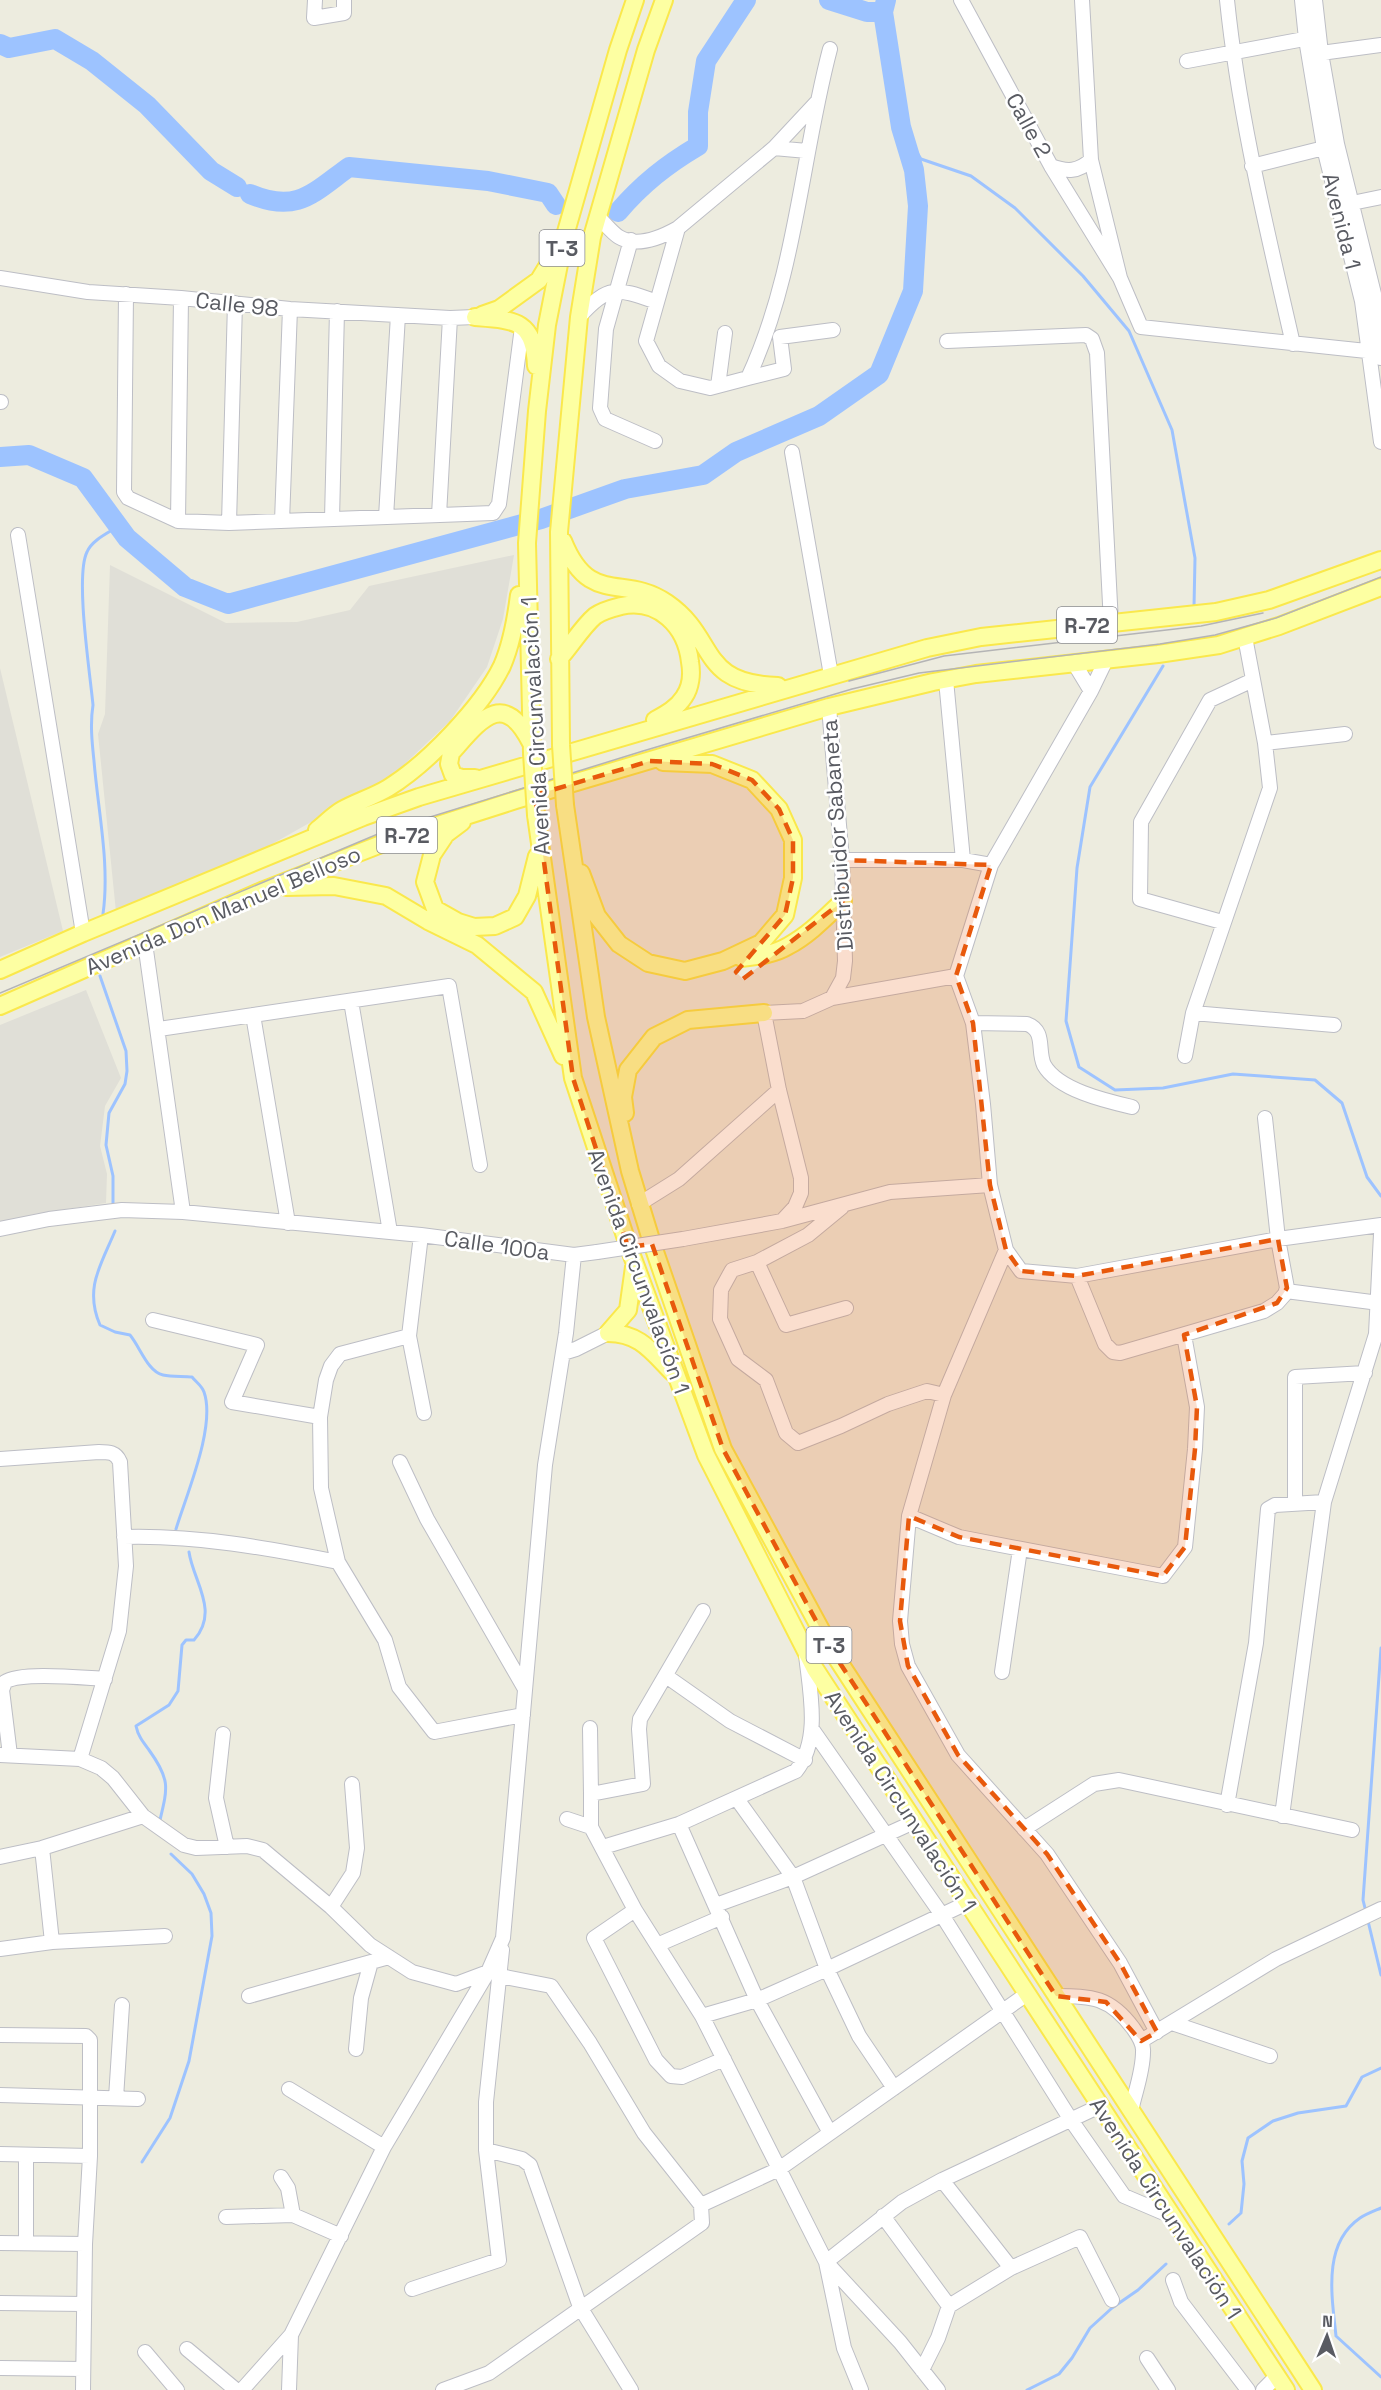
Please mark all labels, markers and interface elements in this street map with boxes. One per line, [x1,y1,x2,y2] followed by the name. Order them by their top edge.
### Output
[1000,88,1058,162] street label: Calle 2
[1317,170,1367,272] street label: Avenida 1
[540,230,584,266] road number: T-3
[194,286,280,322] street label: Calle 98
[514,596,556,856] street label: Avenida Circunvalación 1
[1057,607,1117,643] road number: R-72
[815,718,859,951] street label: Distribuidor Sabaneta
[377,817,437,853] road number: R-72
[81,839,365,981] street label: Avenida Don Manuel Belloso
[582,1145,696,1397] street label: Avenida Circunvalación 1
[442,1224,552,1266] street label: Calle 100a
[806,1627,852,1663] road number: T-3
[819,1685,983,1917] street label: Avenida Circunvalación 1
[1084,2092,1248,2324] street label: Avenida Circunvalación 1
[1297,2306,1357,2366] north arrow
[1322,2311,1333,2332] text: N

